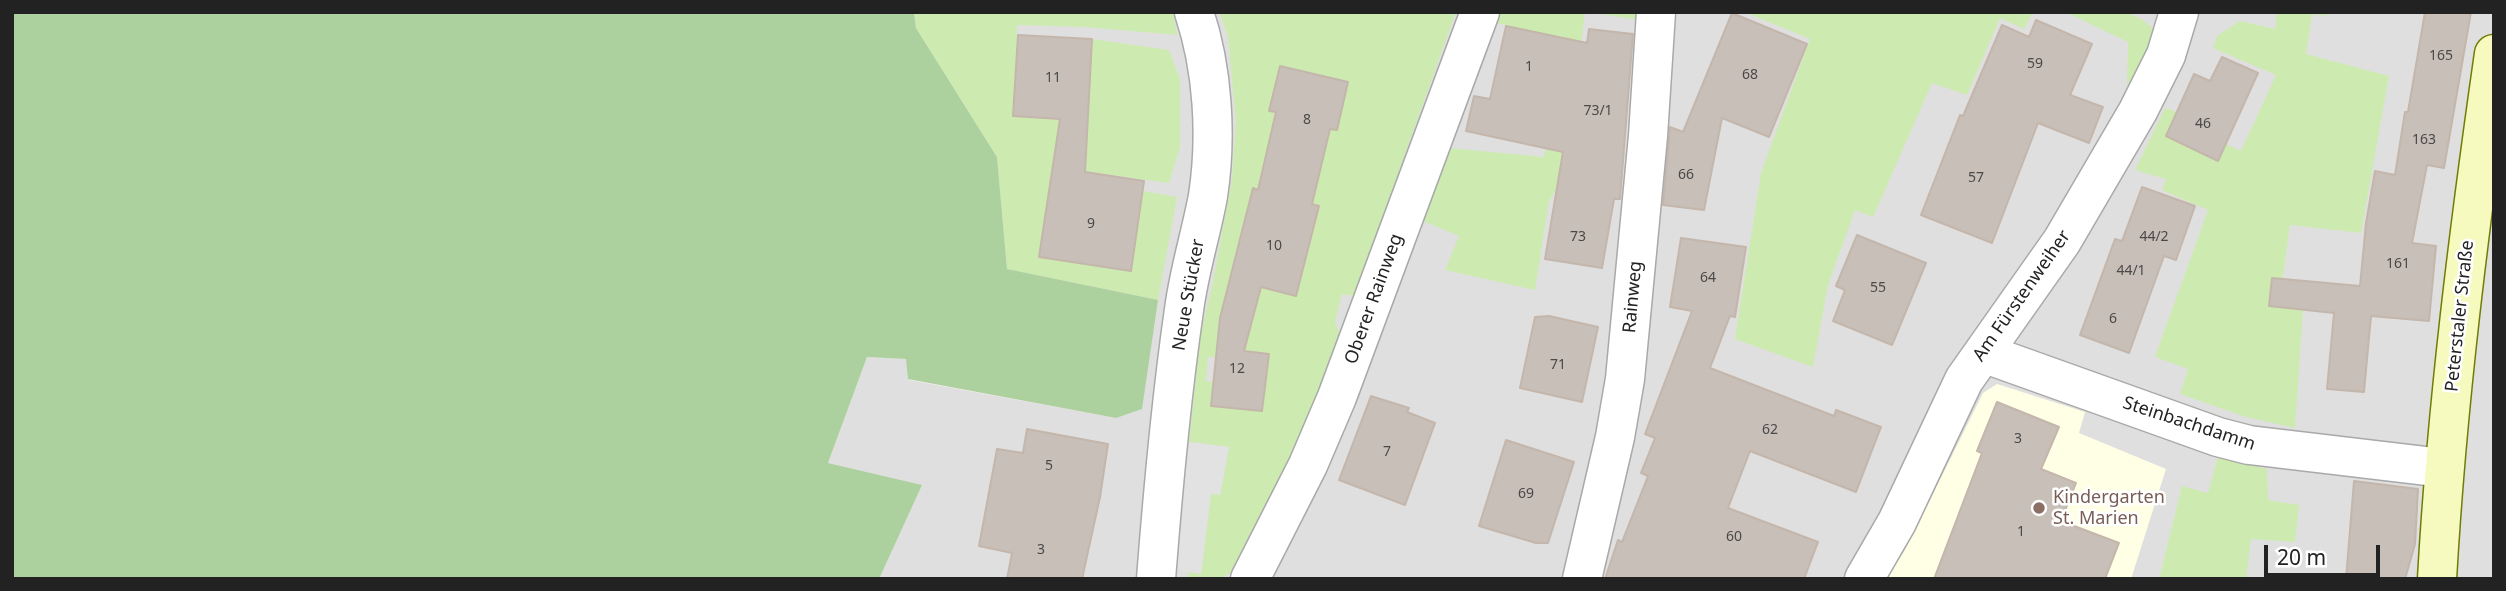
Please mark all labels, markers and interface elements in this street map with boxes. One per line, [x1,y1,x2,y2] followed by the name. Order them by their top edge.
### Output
[2429,48,2453,64] house number: 165
[2027,56,2043,72] house number: 59
[1525,59,1533,75] house number: 1
[1742,67,1758,83] house number: 68
[1045,70,1061,86] house number: 11
[1583,103,1613,119] house number: 73/1
[1303,112,1311,128] house number: 8
[2195,116,2211,132] house number: 46
[2412,132,2436,148] house number: 163
[1678,167,1694,183] house number: 66
[1968,170,1984,186] house number: 57
[1087,216,1095,232] house number: 9
[1969,226,2075,366] street label: Am Fürstenweiher
[1570,229,1586,245] house number: 73
[2139,229,2169,245] house number: 44/2
[1340,231,1408,367] street label: Oberer Rainweg
[1169,237,1209,353] street label: Neue Stücker
[1266,238,1282,254] house number: 10
[2441,239,2479,393] street label: Peterstaler Straße
[2386,256,2410,272] house number: 161
[1619,260,1647,334] street label: Rainweg
[2116,263,2146,279] house number: 44/1
[1700,270,1716,286] house number: 64
[1870,280,1886,296] house number: 55
[2109,311,2117,327] house number: 6
[1550,357,1566,373] house number: 71
[1229,361,1245,377] house number: 12
[2120,392,2258,456] street label: Steinbachdamm
[1762,422,1778,438] house number: 62
[2014,431,2022,447] house number: 3
[1383,444,1391,460] house number: 7
[1045,458,1053,474] house number: 5
[1518,486,1534,502] house number: 69
[2053,487,2165,530] place label: Kindergarten St. Marien
[2031,500,2047,516] marker: Kindergarten St. Marien
[2017,524,2025,540] house number: 1
[1726,529,1742,545] house number: 60
[2268,532,2384,576] scale bar
[1037,542,1045,558] house number: 3
[2277,543,2326,571] text: 20 m

